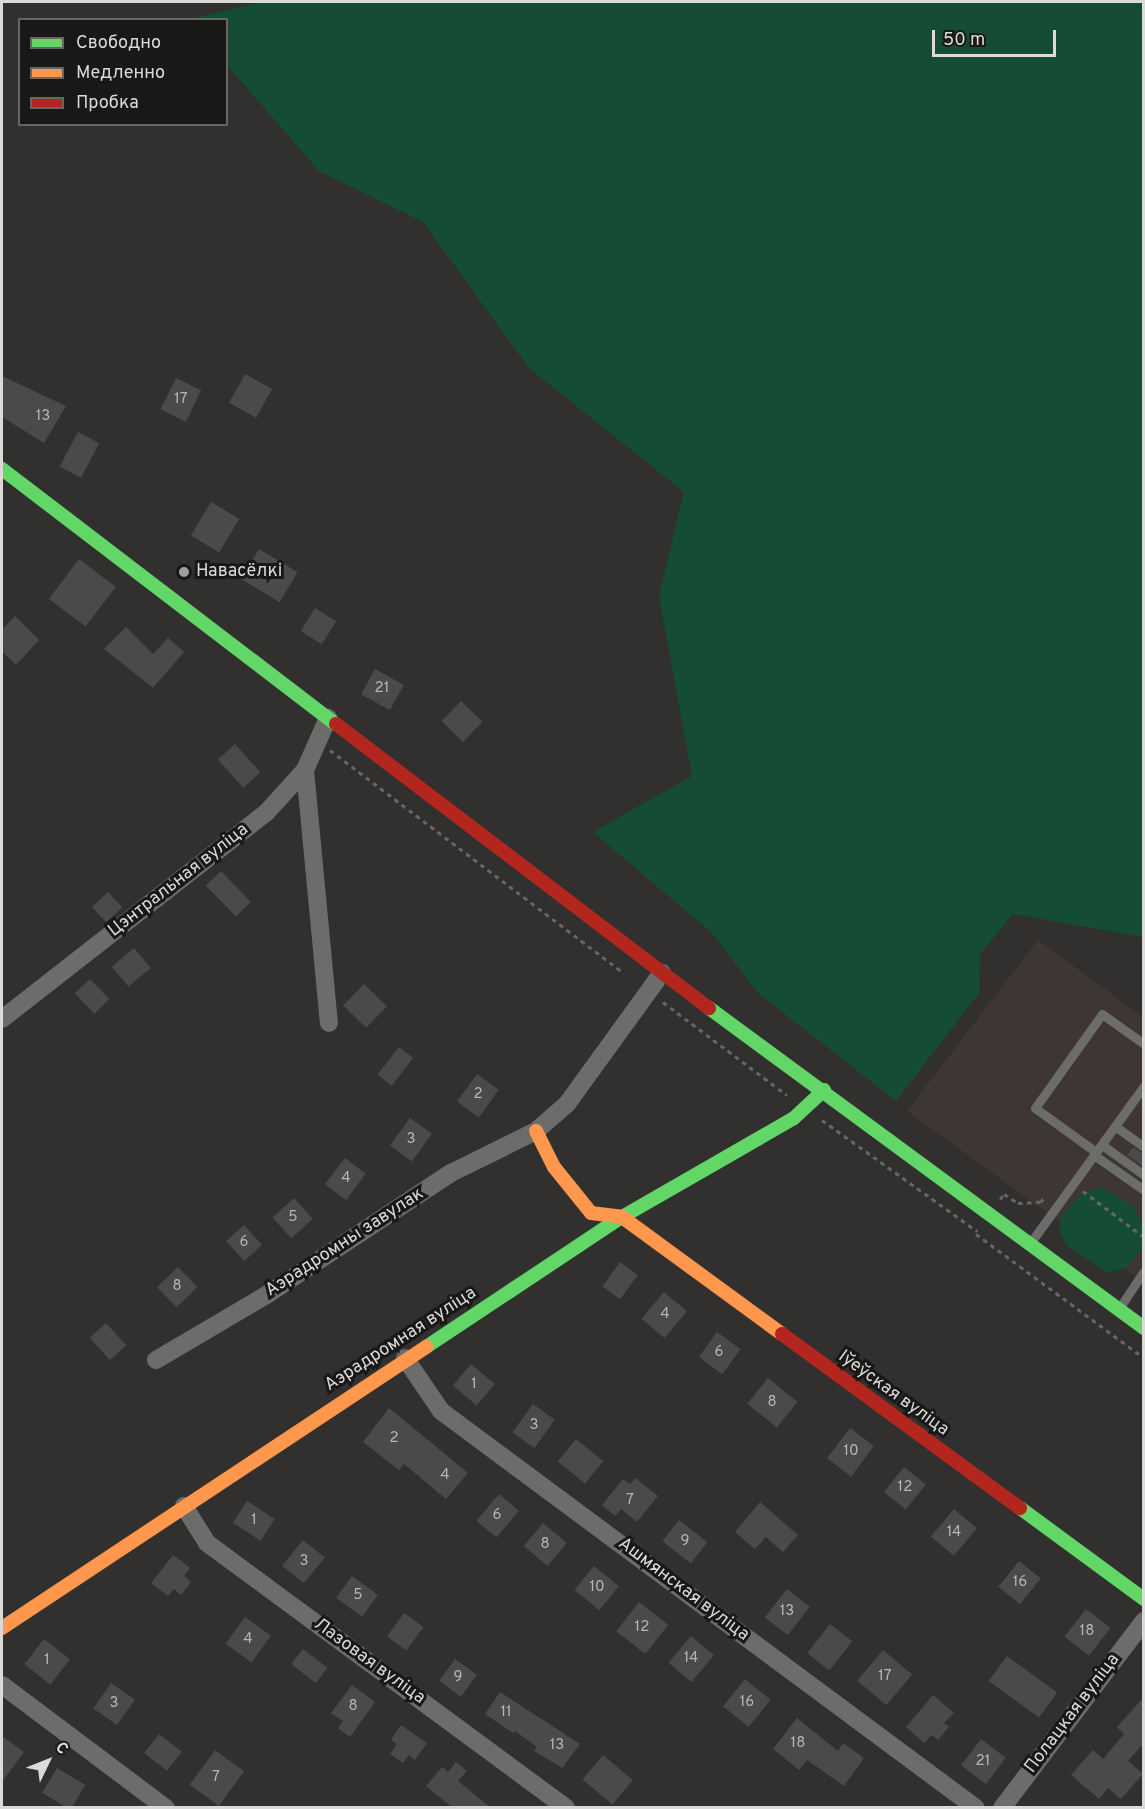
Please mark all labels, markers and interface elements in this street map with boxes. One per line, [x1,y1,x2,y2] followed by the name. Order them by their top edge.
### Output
[18,18,228,126] legend
[935,18,1060,56] scale bar
[943,29,985,52] text: 50 m
[76,32,161,55] text: Свободно
[76,62,165,85] text: Медленно
[76,92,139,115] text: Пробка
[174,391,188,409] house number: 17
[36,408,50,426] house number: 13
[196,561,282,583] place label: Навасёлкі
[177,565,191,579] marker: Навасёлкі
[375,680,389,698] house number: 21
[105,820,253,942] street label: Цэнтральная вуліца
[473,1086,483,1104] house number: 2
[406,1131,416,1149] house number: 3
[341,1170,351,1188] house number: 4
[262,1184,428,1302] street label: Аэрадромны завулак
[288,1209,298,1227] house number: 5
[240,1234,248,1252] house number: 6
[172,1278,182,1296] house number: 8
[321,1283,481,1397] street label: Аэрадромная вуліца
[660,1306,670,1324] house number: 4
[715,1344,723,1362] house number: 6
[833,1347,953,1441] street label: Іўеўская вуліца
[471,1376,477,1394] house number: 1
[767,1394,777,1412] house number: 8
[529,1417,539,1435] house number: 3
[389,1430,399,1448] house number: 2
[843,1443,859,1461] house number: 10
[440,1467,450,1485] house number: 4
[898,1479,912,1497] house number: 12
[626,1492,634,1510] house number: 7
[493,1507,501,1525] house number: 6
[251,1512,257,1530] house number: 1
[947,1524,961,1542] house number: 14
[681,1533,689,1551] house number: 9
[613,1534,753,1646] street label: Ашмянская вуліца
[540,1536,550,1554] house number: 8
[299,1553,309,1571] house number: 3
[1013,1574,1027,1592] house number: 16
[589,1579,605,1597] house number: 10
[353,1587,363,1605] house number: 5
[780,1603,794,1621] house number: 13
[309,1614,429,1710] street label: Лазовая вуліца
[635,1619,649,1637] house number: 12
[1080,1623,1094,1641] house number: 18
[243,1631,253,1649] house number: 4
[684,1650,698,1668] house number: 14
[1021,1650,1125,1778] street label: Полацкая вуліца
[44,1652,50,1670] house number: 1
[878,1668,892,1686] house number: 17
[454,1669,462,1687] house number: 9
[740,1694,754,1712] house number: 16
[109,1695,119,1713] house number: 3
[348,1698,358,1716] house number: 8
[500,1704,512,1722] house number: 11
[18,1731,78,1791] north arrow
[791,1735,805,1753] house number: 18
[550,1737,564,1755] house number: 13
[50,1738,72,1759] text: С
[976,1753,990,1771] house number: 21
[212,1769,220,1787] house number: 7

